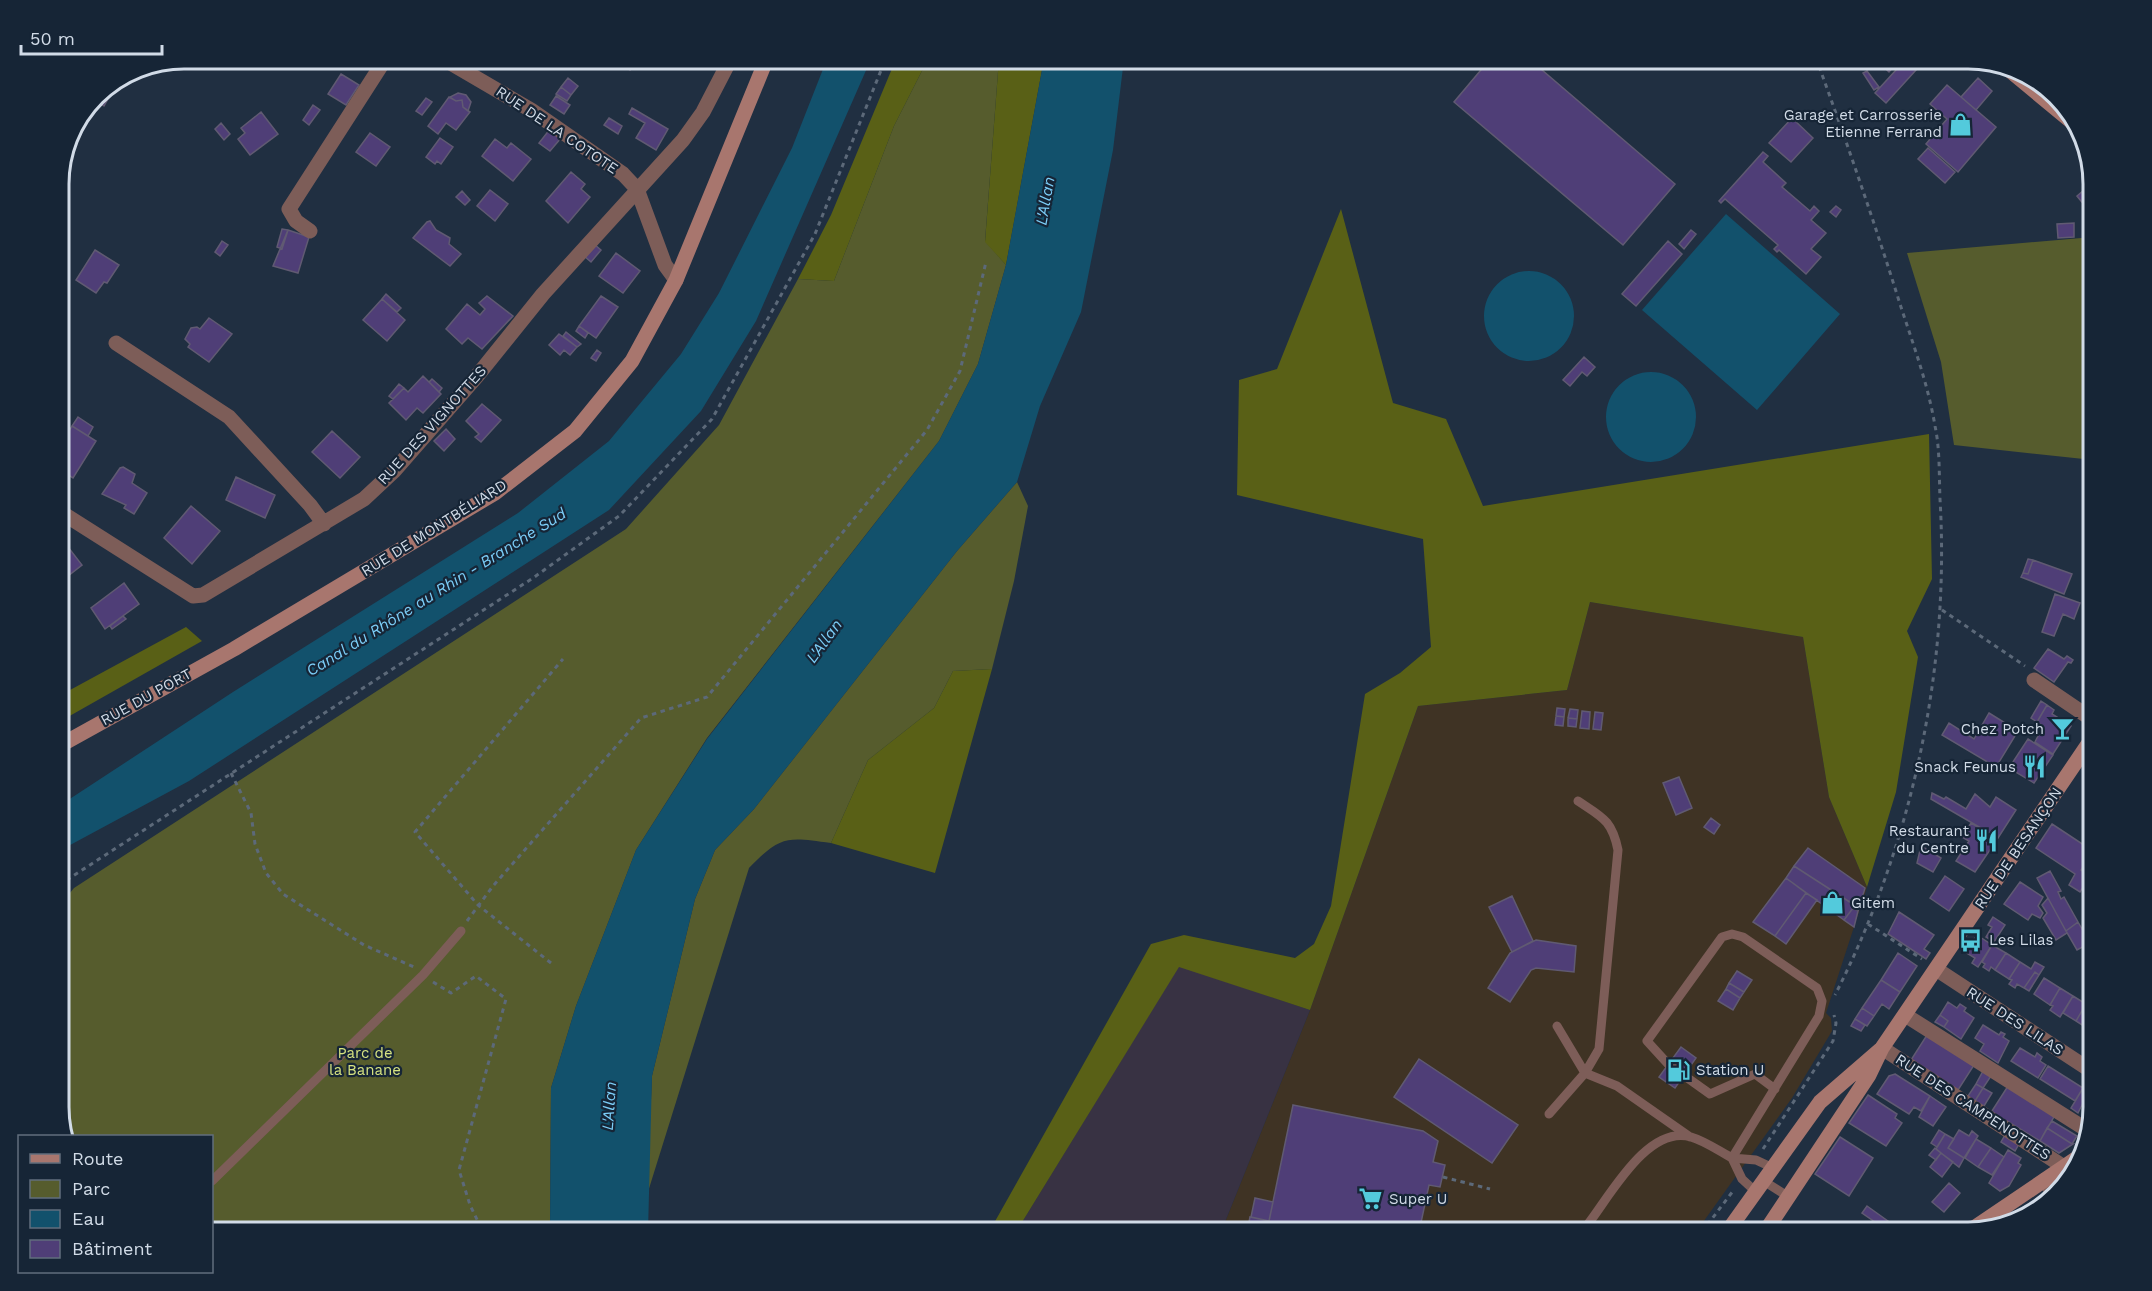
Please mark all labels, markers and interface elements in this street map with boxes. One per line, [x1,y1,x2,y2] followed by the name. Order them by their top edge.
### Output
[21,18,162,56] scale bar
[30,28,75,49] text: 50 m
[492,82,622,178] street label: RUE DE LA COTOTE
[1784,106,1942,141] place label: Garage et Carrosserie Etienne Ferrand
[1947,111,1973,137] shop icon: Garage et Carrosserie Etienne Ferrand
[1031,175,1059,227] water label: L'Allan
[374,362,490,488] street label: RUE DES VIGNOTTES
[358,476,510,580] street label: RUE DE MONTBÉLIARD
[303,503,570,680] water label: Canal du Rhône au Rhin - Branche Sud
[802,616,846,666] water label: L'Allan
[97,665,195,729] street label: RUE DU PORT
[2049,716,2075,742] bar icon: Chez Potch
[1961,720,2044,738] place label: Chez Potch
[2021,754,2047,780] restaurant icon: Snack Feunus
[1914,758,2016,776] place label: Snack Feunus
[1971,784,2065,912] street label: RUE DE BESANÇON
[1889,822,1970,857] place label: Restaurant du Centre
[1974,827,2000,853] restaurant icon: Restaurant du Centre
[1820,890,1846,916] shop icon: Gitem
[1851,894,1895,912] place label: Gitem
[1958,927,1984,953] bus stop icon: Les Lilas
[1989,931,2053,949] place label: Les Lilas
[1963,983,2067,1059] street label: RUE DES LILAS
[329,1044,401,1079] park label: Parc de la Banane
[1892,1050,2054,1164] street label: RUE DES CAMPENOTTES
[1665,1057,1691,1083] fuel station icon: Station U
[1696,1061,1764,1079] place label: Station U
[598,1081,620,1131] water label: L'Allan
[18,1135,213,1273] legend
[72,1148,124,1169] text: Route
[72,1178,110,1199] text: Parc
[1358,1186,1384,1212] supermarket icon: Super U
[1389,1190,1447,1208] place label: Super U
[72,1208,105,1229] text: Eau
[72,1238,152,1259] text: Bâtiment

